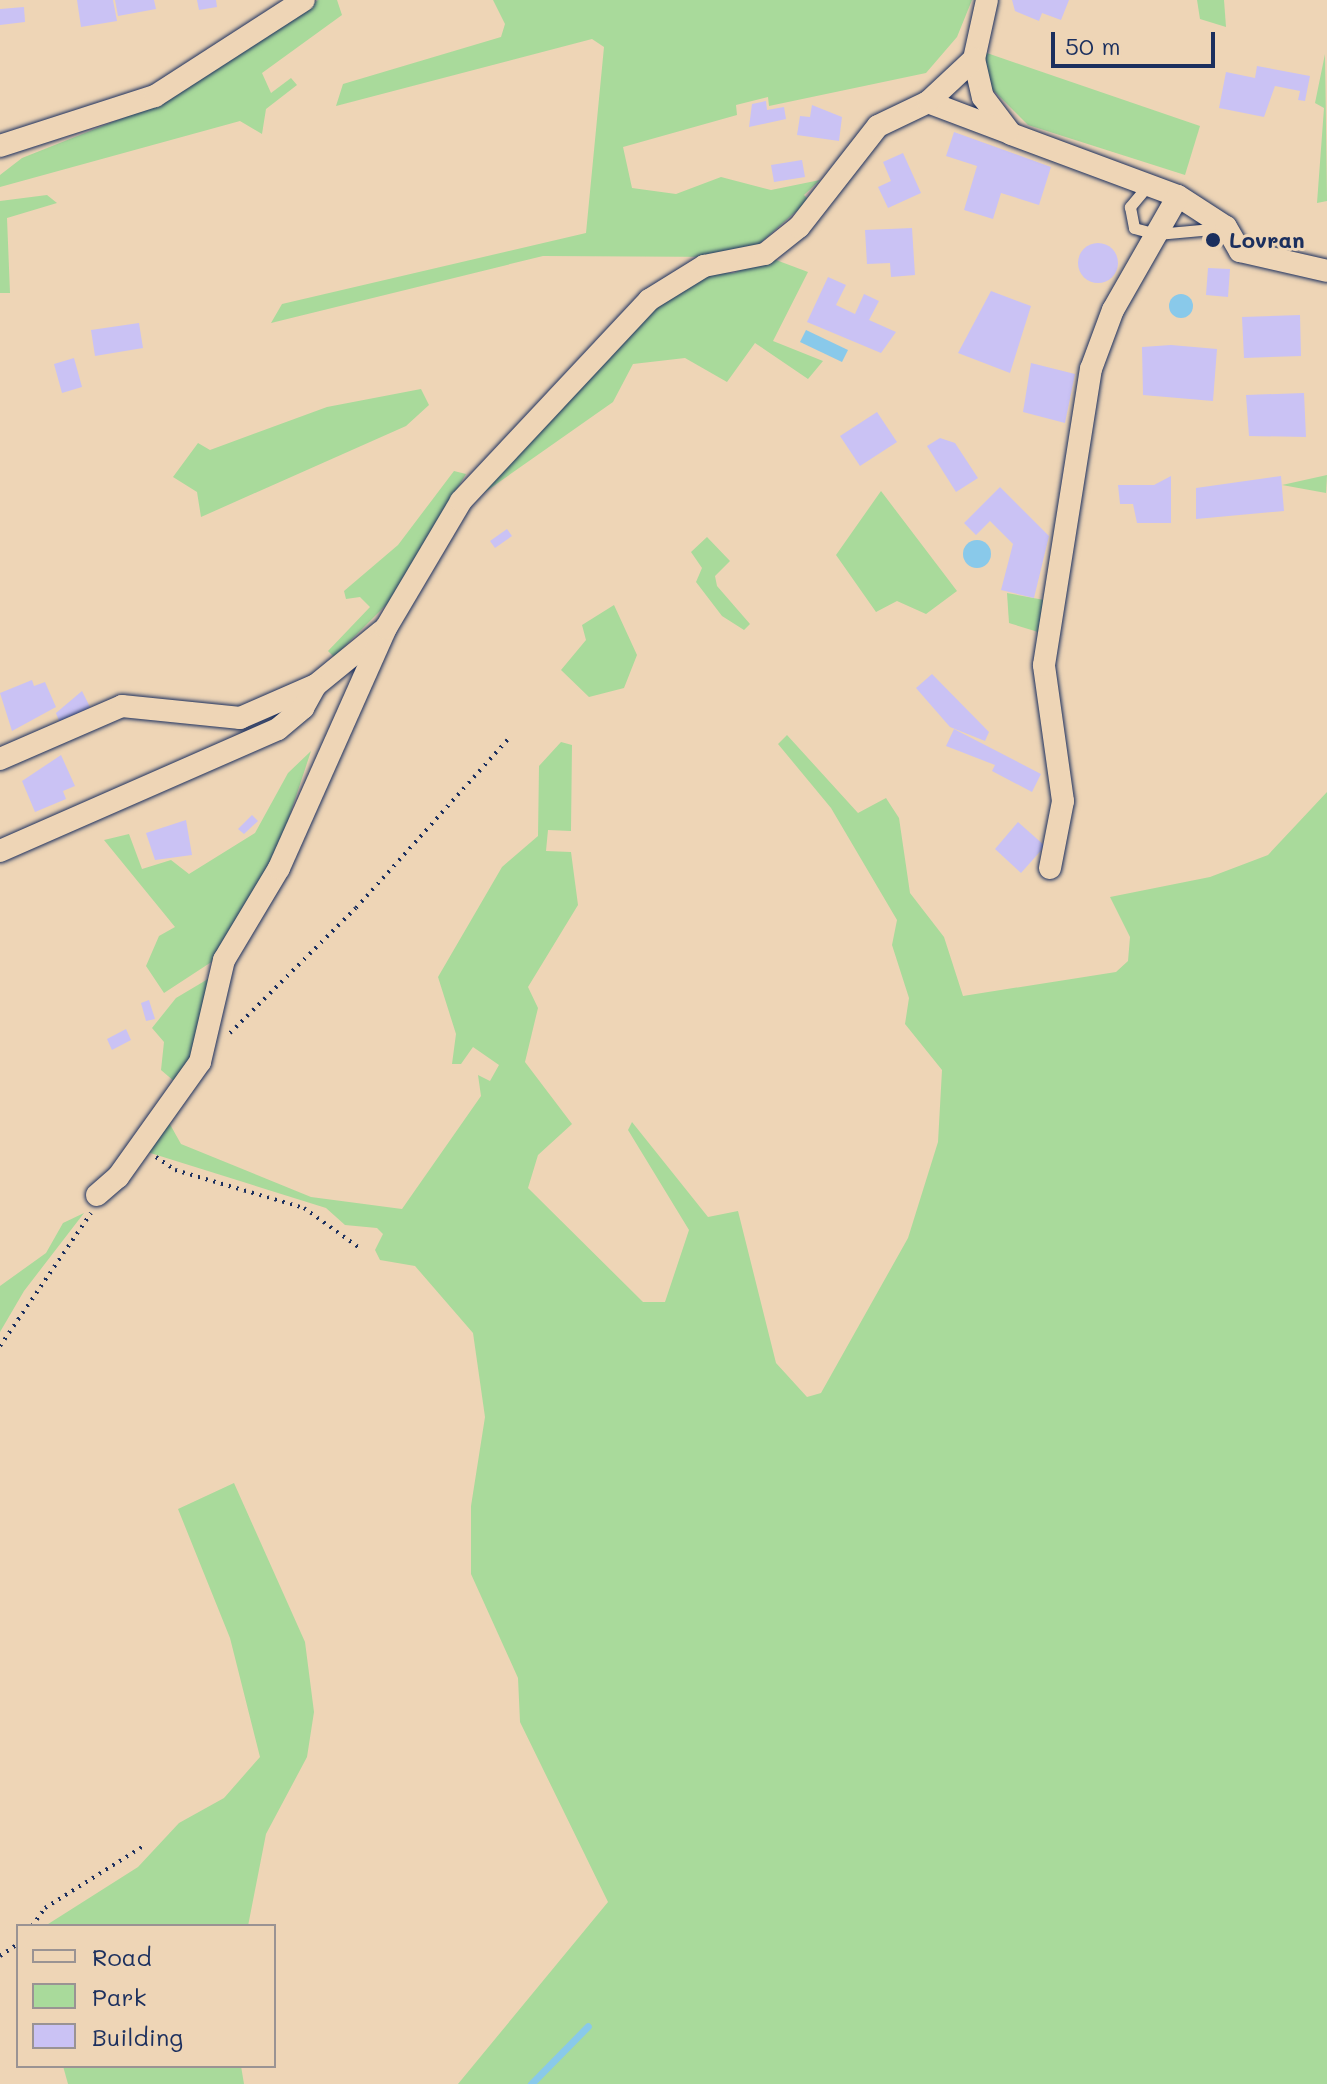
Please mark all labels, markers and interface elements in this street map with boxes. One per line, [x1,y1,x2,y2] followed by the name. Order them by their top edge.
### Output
[1055,16,1219,66] scale bar
[1065,30,1121,61] text: 50 m
[1229,227,1305,253] place label: Lovran
[1204,231,1222,249] marker: Lovran
[16,1924,276,2068] legend
[92,1941,152,1972] text: Road
[92,1981,146,2012] text: Park
[92,2021,183,2052] text: Building

